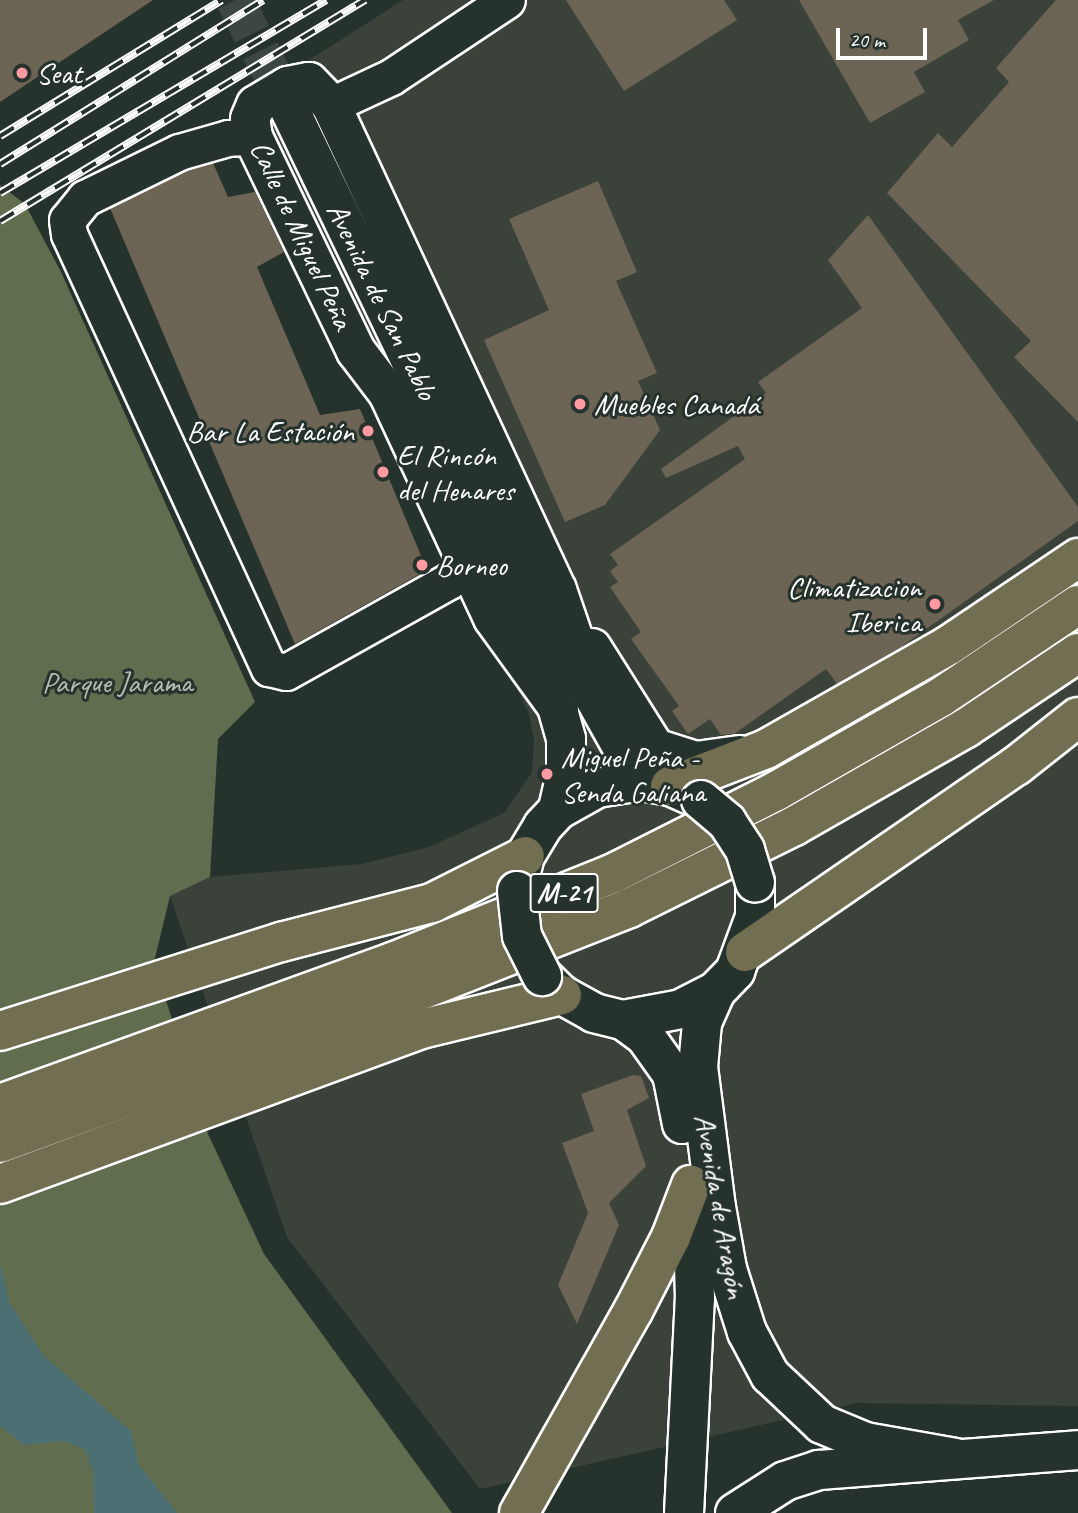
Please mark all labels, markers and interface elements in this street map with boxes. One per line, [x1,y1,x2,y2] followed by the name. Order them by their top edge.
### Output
[840,14,931,58] scale bar
[849,27,885,53] text: 20 m
[36,55,82,91] place label: Seat
[14,65,30,81] marker: Seat
[243,135,361,335] street label: Calle de Miguel Peña
[318,196,446,406] street label: Avenida de San Pablo
[594,386,759,422] place label: Muebles Canadá
[572,396,588,412] marker: Muebles Canadá
[184,413,354,449] place label: Bar La Estación
[360,423,376,439] marker: Bar La Estación
[397,437,514,508] place label: El Rincón del Henares
[375,464,391,480] marker: El Rincón del Henares
[436,547,507,583] place label: Borneo
[414,557,430,573] marker: Borneo
[787,569,921,640] place label: Climatizacion Iberica
[927,596,943,612] marker: Climatizacion Iberica
[41,664,193,700] park label: Parque Jarama
[561,739,707,810] place label: Miguel Peña - Senda Galiana
[539,766,555,782] marker: Miguel Peña - Senda Galiana
[529,868,599,917] road number: M-21
[687,1111,755,1301] street label: Avenida de Aragón

